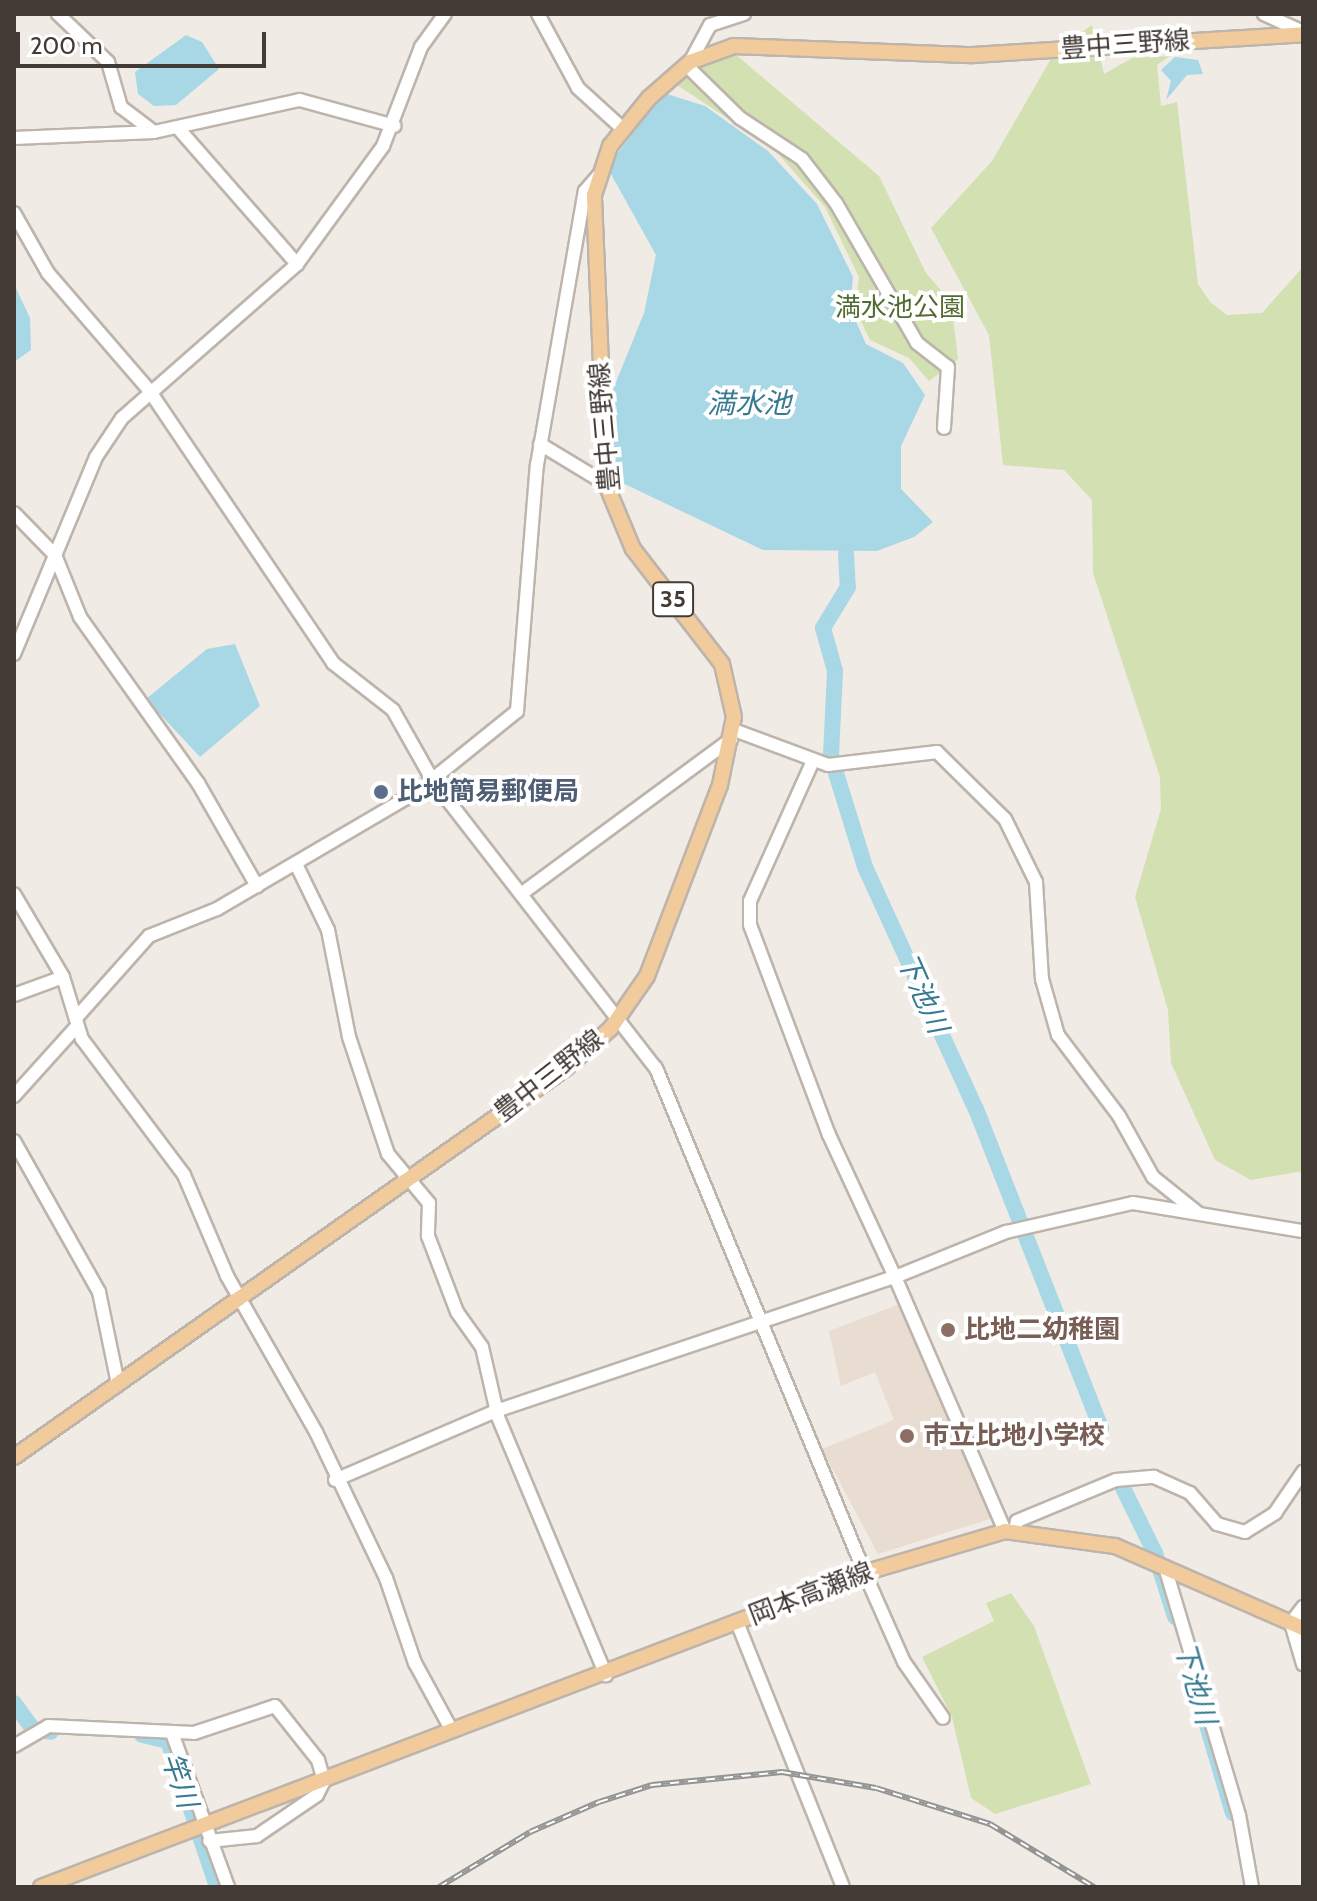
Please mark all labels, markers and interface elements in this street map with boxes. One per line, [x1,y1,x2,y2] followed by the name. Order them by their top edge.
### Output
[20,16,270,66] scale bar
[1059,25,1191,65] street label: 豊中三野線
[30,31,103,60] text: 200 m
[835,292,965,324] park label: 満水池公園
[584,361,626,493] street label: 豊中三野線
[707,386,791,420] water label: 満水池
[651,579,695,619] road number: 35
[397,776,579,808] place label: 比地簡易郵便局
[372,783,390,801] marker: 比地簡易郵便局
[891,948,955,1038] water label: 下池川
[488,1024,610,1128] street label: 豊中三野線
[964,1314,1120,1346] place label: 比地二幼稚園
[939,1321,957,1339] marker: 比地二幼稚園
[923,1420,1105,1452] place label: 市立比地小学校
[898,1427,916,1445] marker: 市立比地小学校
[745,1556,877,1632] street label: 岡本高瀬線
[1168,1638,1224,1728] water label: 下池川
[155,1748,205,1812] water label: 竿川

